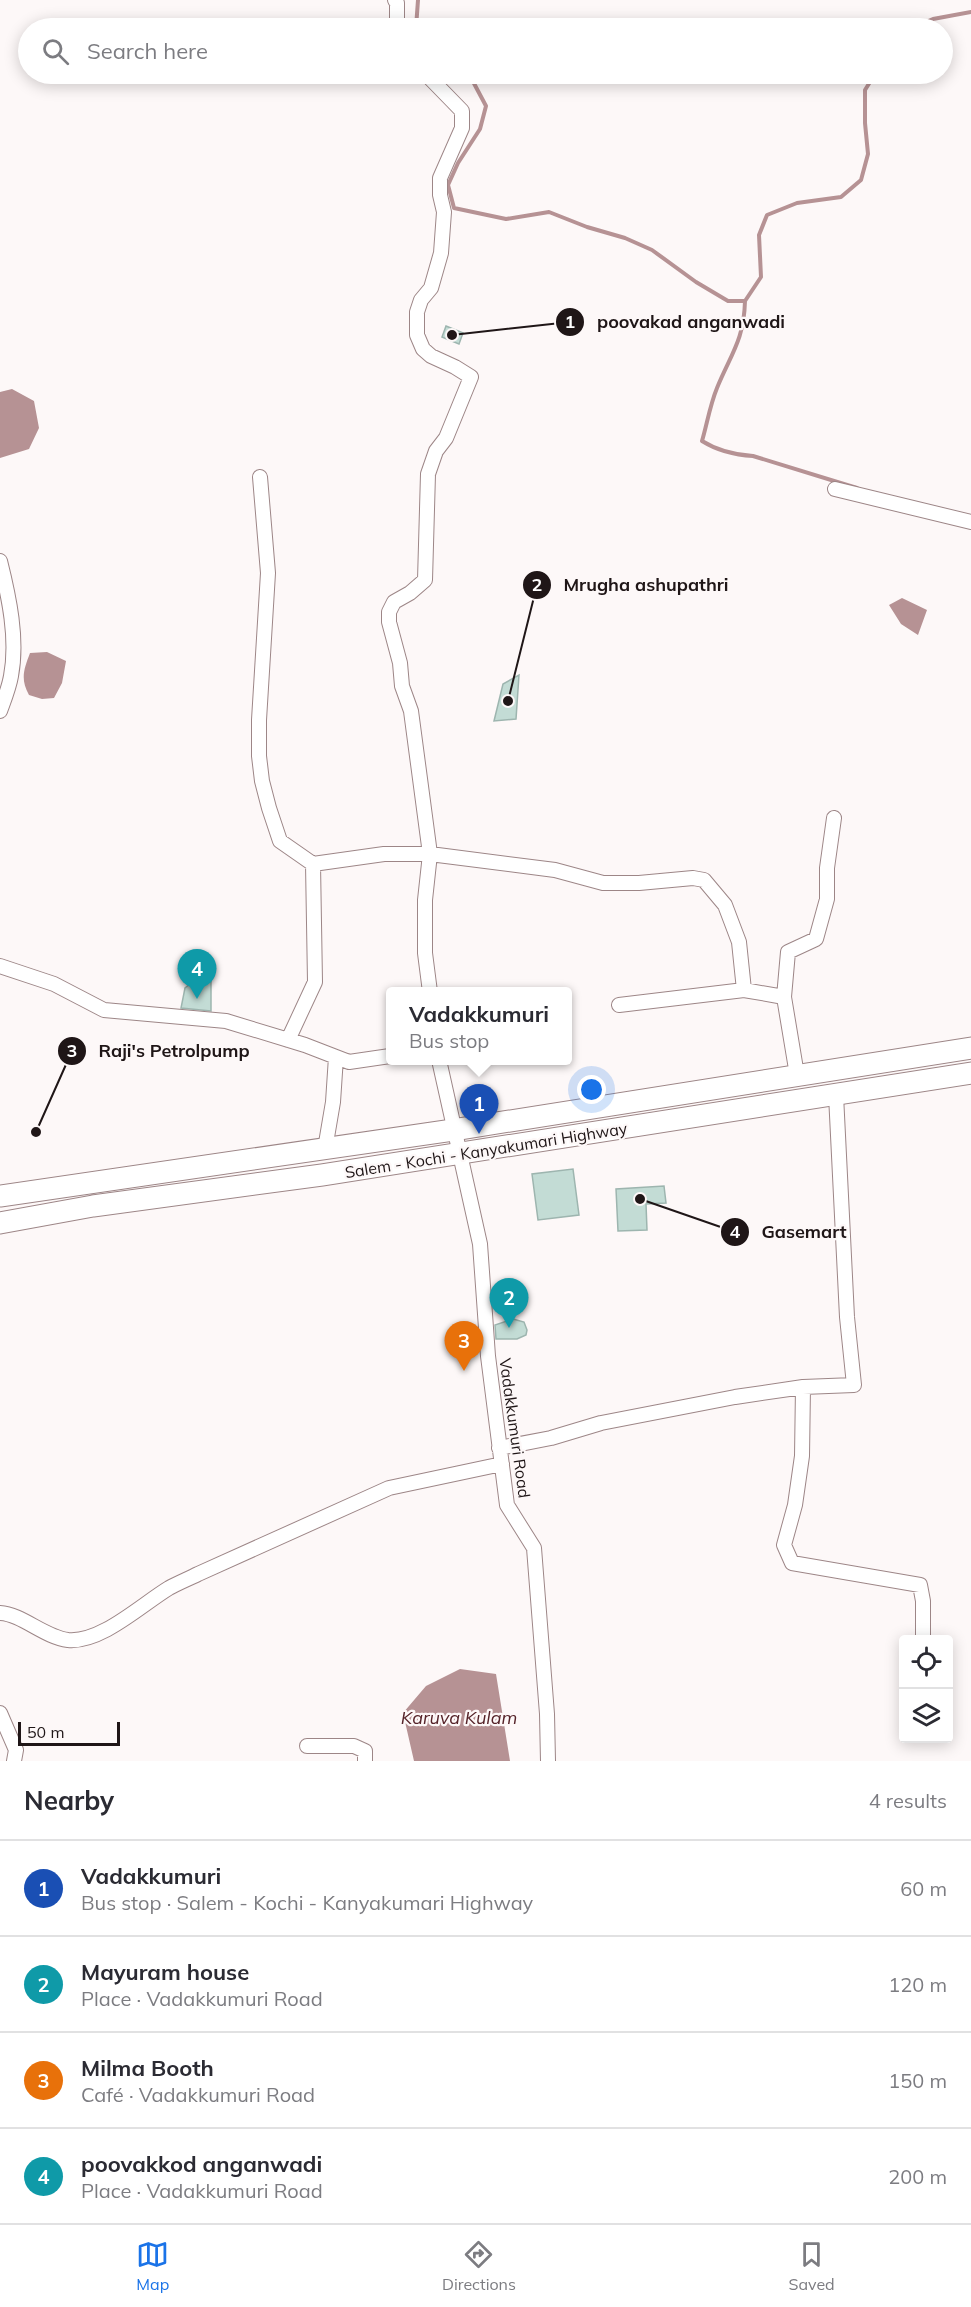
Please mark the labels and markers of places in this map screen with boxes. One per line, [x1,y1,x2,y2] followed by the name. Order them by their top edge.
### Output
[555,304,797,340] callout: poovakad anganwadi
[522,567,741,603] callout: Mrugha ashupathri
[178,950,216,999] pin: 4
[57,1033,262,1069] callout: Raji's Petrolpump
[460,1084,498,1134] pin: 1
[720,1214,859,1250] callout: Gasemart
[490,1278,528,1328] pin: 2
[444,1322,484,1371] pin: 3

